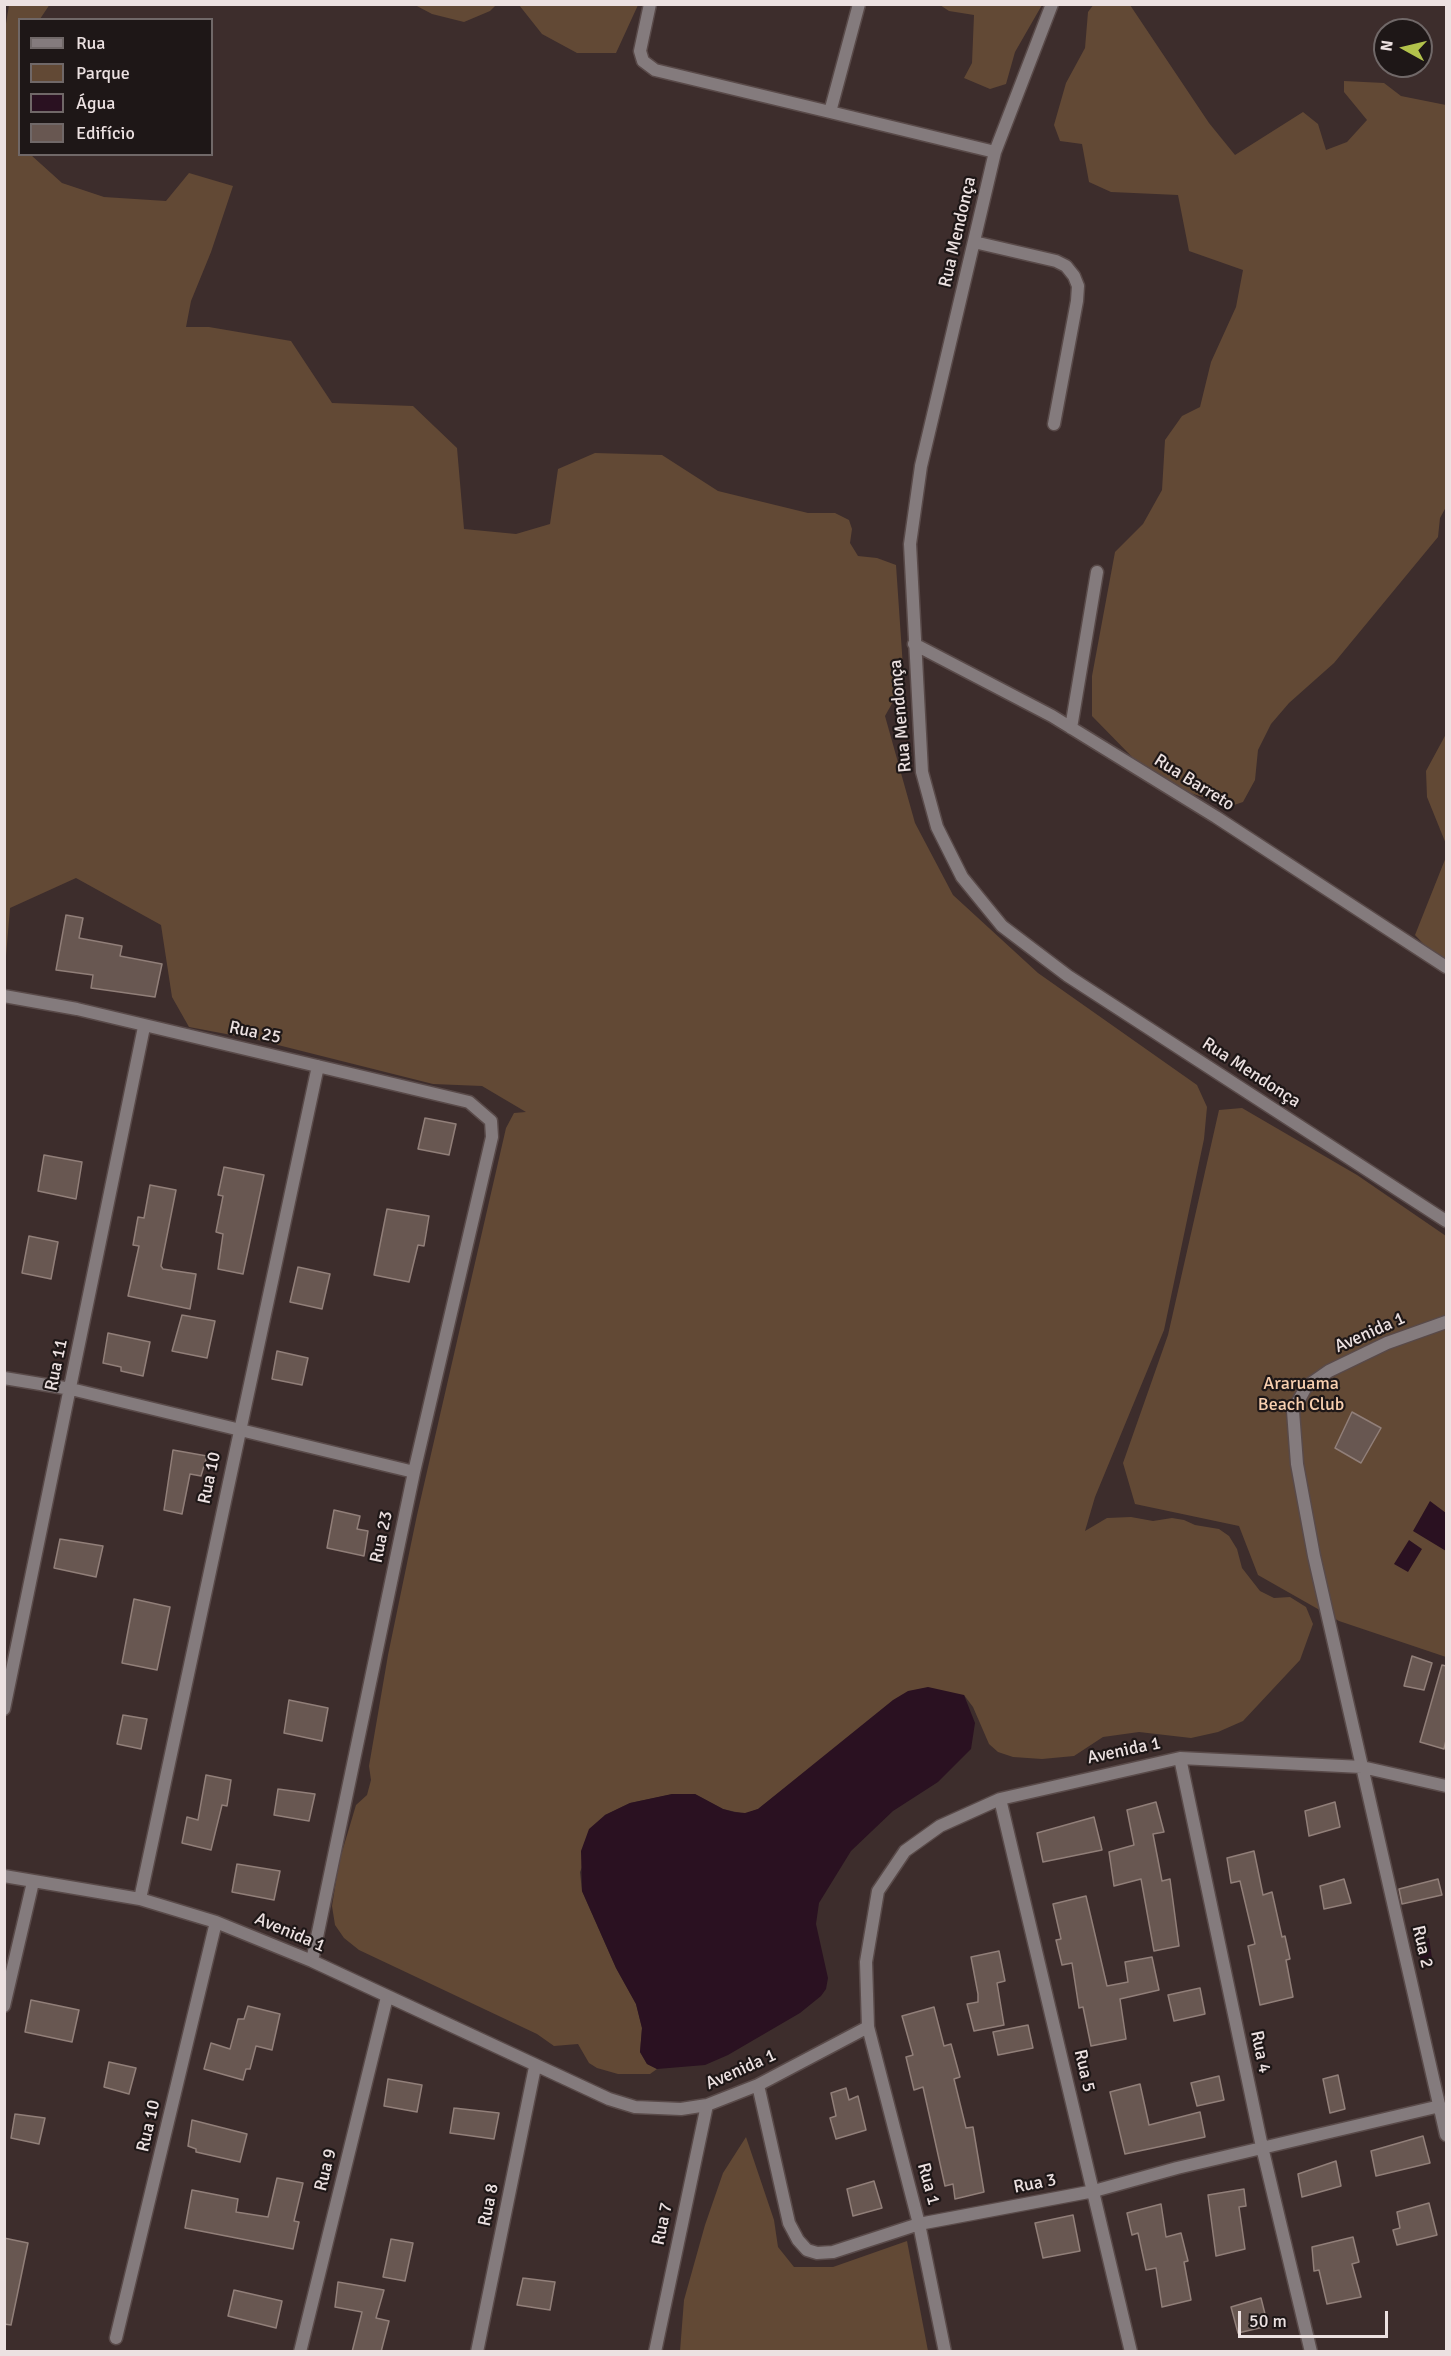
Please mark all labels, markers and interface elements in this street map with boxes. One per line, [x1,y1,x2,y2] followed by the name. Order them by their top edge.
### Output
[18,18,213,156] legend
[1373,18,1433,78] north arrow
[76,32,105,54] text: Rua
[1376,39,1398,53] text: N
[76,62,130,84] text: Parque
[76,92,115,114] text: Água
[76,122,135,144] text: Edifício
[935,174,981,290] street label: Rua Mendonça
[885,659,917,773] street label: Rua Mendonça
[1150,750,1238,816] street label: Rua Barreto
[227,1017,283,1049] street label: Rua 25
[1198,1033,1304,1113] street label: Rua Mendonça
[1331,1308,1409,1358] street label: Avenida 1
[41,1337,73,1393] street label: Rua 11
[1258,1373,1344,1416] park label: Araruama Beach Club
[194,1450,226,1506] street label: Rua 10
[366,1509,398,1565] street label: Rua 23
[1085,1733,1163,1769] street label: Avenida 1
[251,1908,329,1958] street label: Avenida 1
[1407,1924,1437,1970] street label: Rua 2
[1245,2029,1275,2075] street label: Rua 4
[702,2045,780,2095] street label: Avenida 1
[1069,2048,1099,2094] street label: Rua 5
[133,2098,165,2154] street label: Rua 10
[310,2146,342,2194] street label: Rua 9
[912,2160,944,2208] street label: Rua 1
[1012,2169,1058,2199] street label: Rua 3
[474,2182,504,2228] street label: Rua 8
[648,2201,678,2247] street label: Rua 7
[1241,2299,1391,2337] scale bar
[1249,2310,1287,2332] text: 50 m

